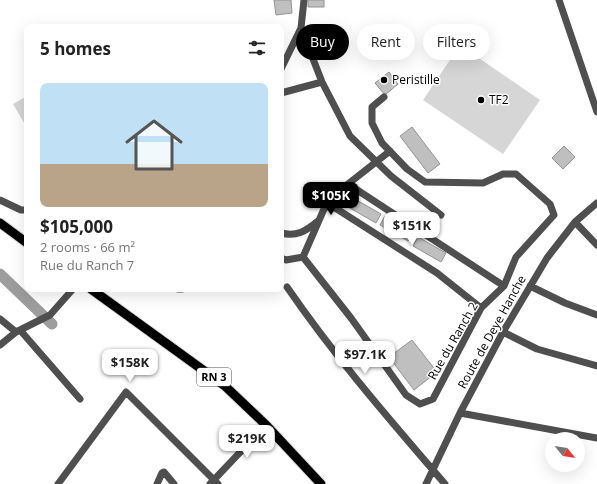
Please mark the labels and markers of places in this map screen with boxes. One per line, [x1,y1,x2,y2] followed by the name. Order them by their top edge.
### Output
[392,71,440,88] place label: Peristille
[379,75,389,85] marker: Peristille
[489,91,509,108] place label: TF2
[476,95,486,105] marker: TF2
[303,182,359,216] pin: $105K
[384,212,440,246] pin: $151K
[332,341,398,375] pin: $97.1K
[102,349,158,383] pin: $158K
[219,425,275,459] pin: $219K

